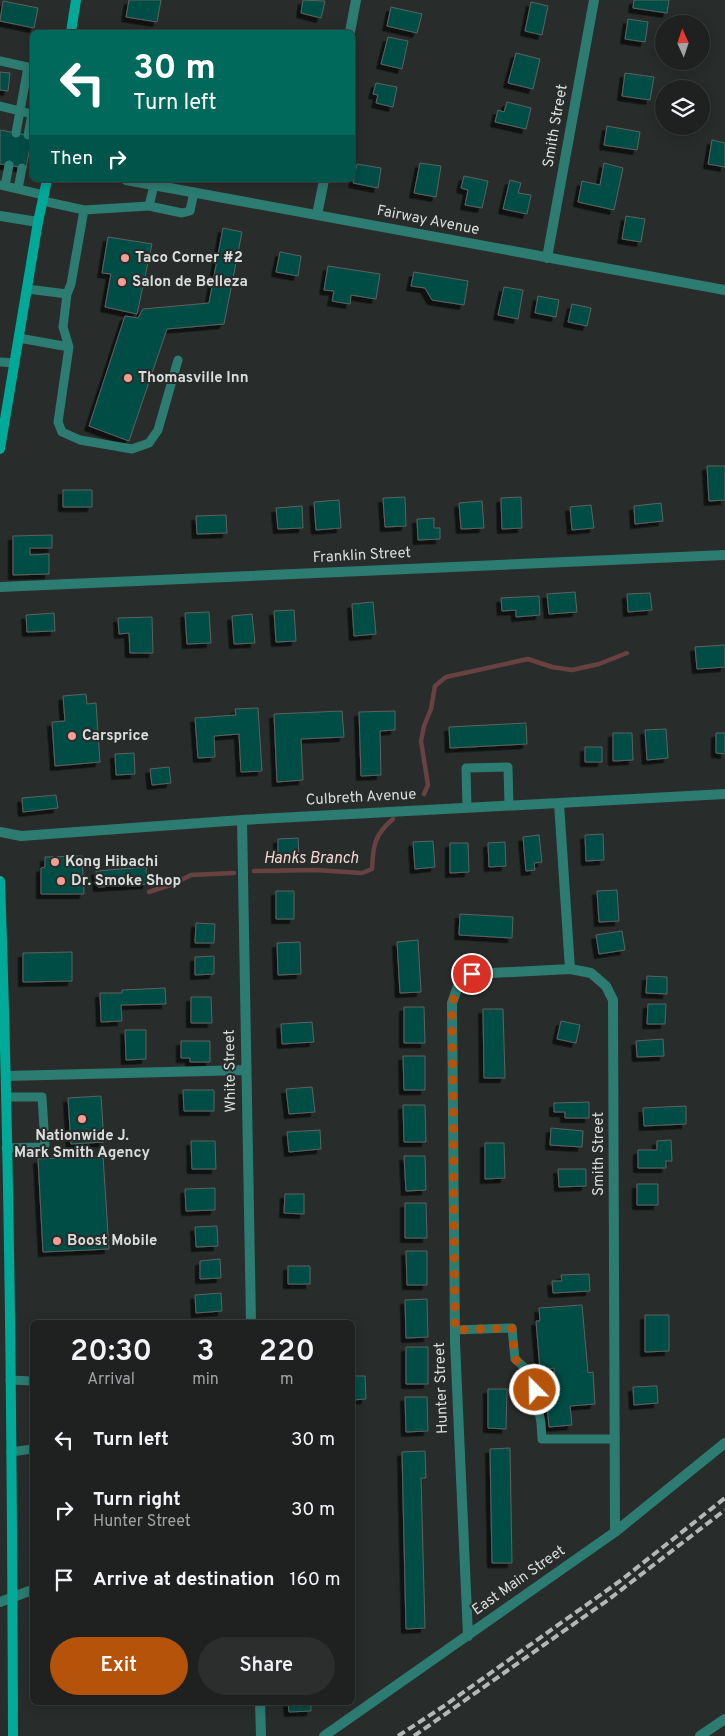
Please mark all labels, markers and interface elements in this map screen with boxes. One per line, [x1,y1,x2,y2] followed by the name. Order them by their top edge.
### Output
[655,15,710,70] north arrow
[655,15,710,135] map controls
[133,47,216,91] text: 30 m
[50,50,115,115] icon: left
[655,80,710,135] button: layers
[539,83,573,169] street label: Smith Street
[133,90,216,117] text: Turn left
[103,145,131,173] icon: right
[50,147,93,171] text: Then
[375,202,481,240] street label: Fairway Avenue
[135,249,243,268] place label: Taco Corner #2
[119,252,131,264] marker: Taco Corner #2
[132,273,248,292] place label: Salon de Belleza
[116,276,128,288] marker: Salon de Belleza
[138,369,249,388] place label: Thomasville Inn
[122,372,134,384] marker: Thomasville Inn
[312,544,412,568] street label: Franklin Street
[82,727,149,746] place label: Carsprice
[66,730,78,742] marker: Carsprice
[305,786,417,810] street label: Culbreth Avenue
[263,849,359,869] water label: Hanks Branch
[65,853,158,872] place label: Kong Hibachi
[49,856,61,868] marker: Kong Hibachi
[71,872,181,891] place label: Dr. Smoke Shop
[55,875,67,887] marker: Dr. Smoke Shop
[451,953,493,995] pin
[458,960,486,988] icon: arrive
[221,1029,241,1113] street label: White Street
[590,1112,609,1196] street label: Smith Street
[76,1113,88,1125] marker: Nationwide J. Mark Smith Agency
[14,1127,151,1163] place label: Nationwide J. Mark Smith Agency
[67,1232,157,1251] place label: Boost Mobile
[51,1235,63,1247] marker: Boost Mobile
[70,1334,152,1371] text: 20:30
[196,1334,214,1371] text: 3
[259,1334,315,1371] text: 220
[431,1342,453,1434] street label: Hunter Street
[508,1363,560,1415] position arrow
[87,1370,135,1390] text: Arrival
[192,1370,219,1390] text: min
[280,1370,294,1390] text: m
[50,1426,78,1454] icon: left
[93,1428,169,1452] text: Turn left
[291,1428,335,1452] text: 30 m
[93,1488,181,1512] text: Turn right
[50,1496,78,1524] icon: right
[291,1498,335,1522] text: 30 m
[93,1512,191,1532] text: Hunter Street
[469,1542,569,1620] street label: East Main Street
[50,1566,78,1594] icon: arrive
[93,1568,274,1592] text: Arrive at destination
[289,1568,341,1592] text: 160 m
[50,1637,188,1695] button: Exit
[198,1637,335,1695] button: Share

